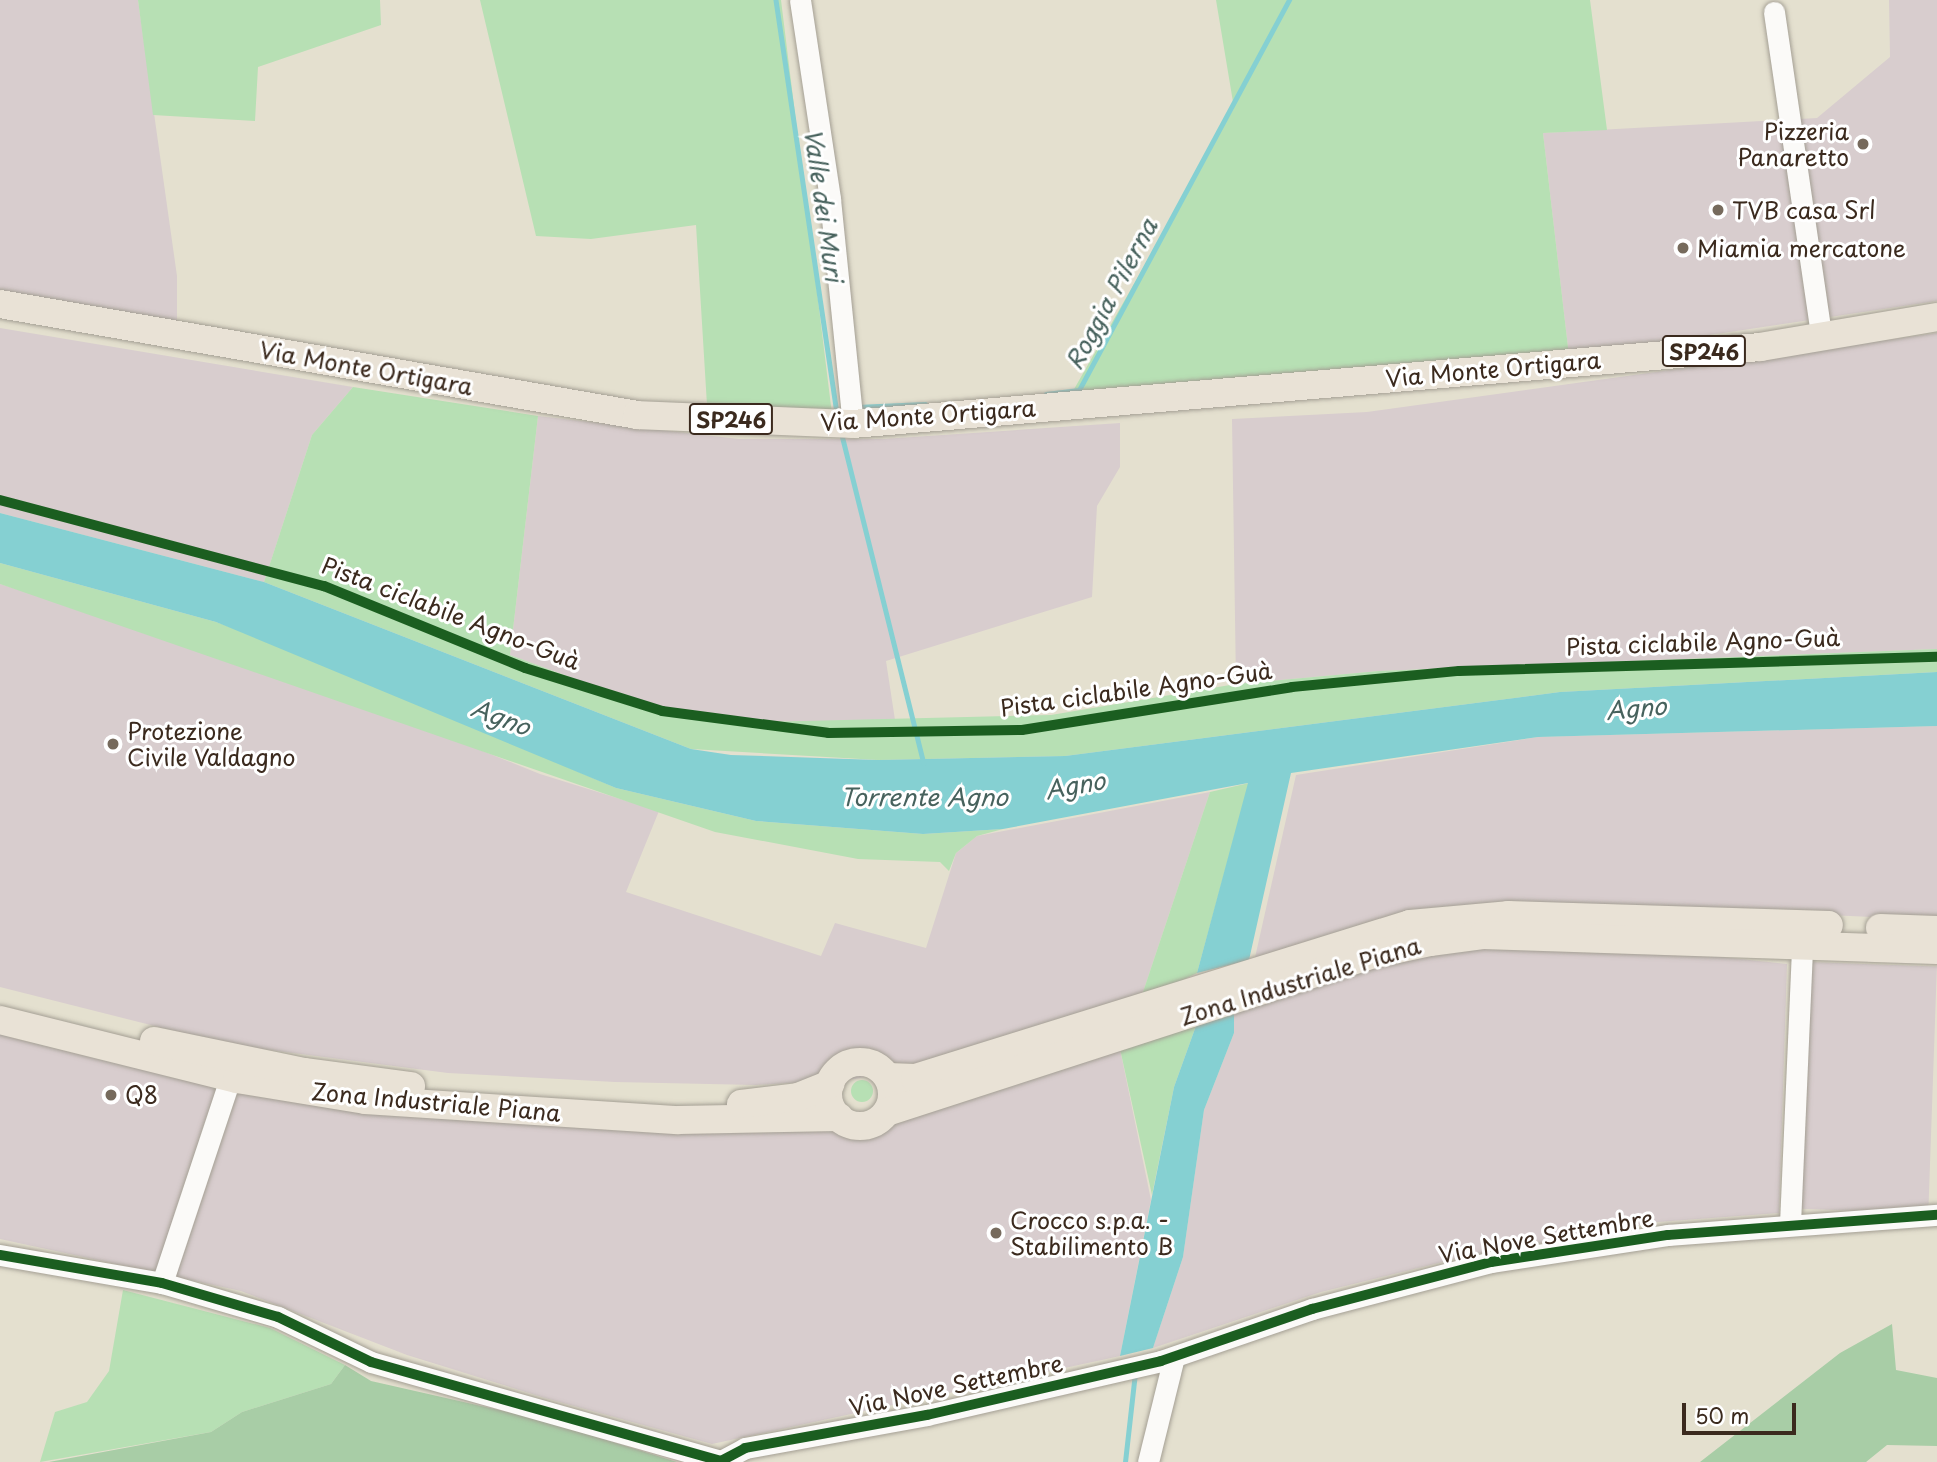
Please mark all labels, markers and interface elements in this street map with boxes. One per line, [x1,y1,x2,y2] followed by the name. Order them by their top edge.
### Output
[1737,117,1849,171] place label: Pizzeria Panaretto
[799,125,849,285] water label: Valle dei Muri
[1855,136,1871,152] marker: Pizzeria Panaretto
[1732,196,1876,224] place label: TVB casa Srl
[1710,202,1726,218] marker: TVB casa Srl
[1059,213,1163,375] water label: Roggia Pilerna
[1697,234,1905,262] place label: Miamia mercatone
[1675,240,1691,256] marker: Miamia mercatone
[1660,334,1748,368] road number: SP246
[257,336,475,400] street label: Via Monte Ortigara
[1384,346,1602,392] street label: Via Monte Ortigara
[819,394,1037,436] street label: Via Monte Ortigara
[687,402,775,436] road number: SP246
[318,551,584,675] street label: Pista ciclabile Agno-Guà
[1566,623,1840,661] street label: Pista ciclabile Agno-Guà
[998,656,1274,722] street label: Pista ciclabile Agno-Guà
[1605,691,1667,725] water label: Agno
[468,693,534,741] water label: Agno
[127,717,297,771] place label: Protezione Civile Valdagno
[105,736,121,752] marker: Protezione Civile Valdagno
[1043,766,1107,804] water label: Agno
[841,783,1007,811] water label: Torrente Agno
[1176,931,1424,1031] street label: Zona Industriale Piana
[310,1077,562,1127] street label: Zona Industriale Piana
[125,1081,158,1109] place label: Q8
[103,1087,119,1103] marker: Q8
[1436,1203,1656,1269] street label: Via Nove Settembre
[1010,1206,1172,1260] place label: Crocco s.p.a. - Stabilimento B
[988,1225,1004,1241] marker: Crocco s.p.a. - Stabilimento B
[846,1349,1066,1421] street label: Via Nove Settembre
[1685,1388,1799,1432] scale bar
[1695,1399,1749,1431] text: 50 m

